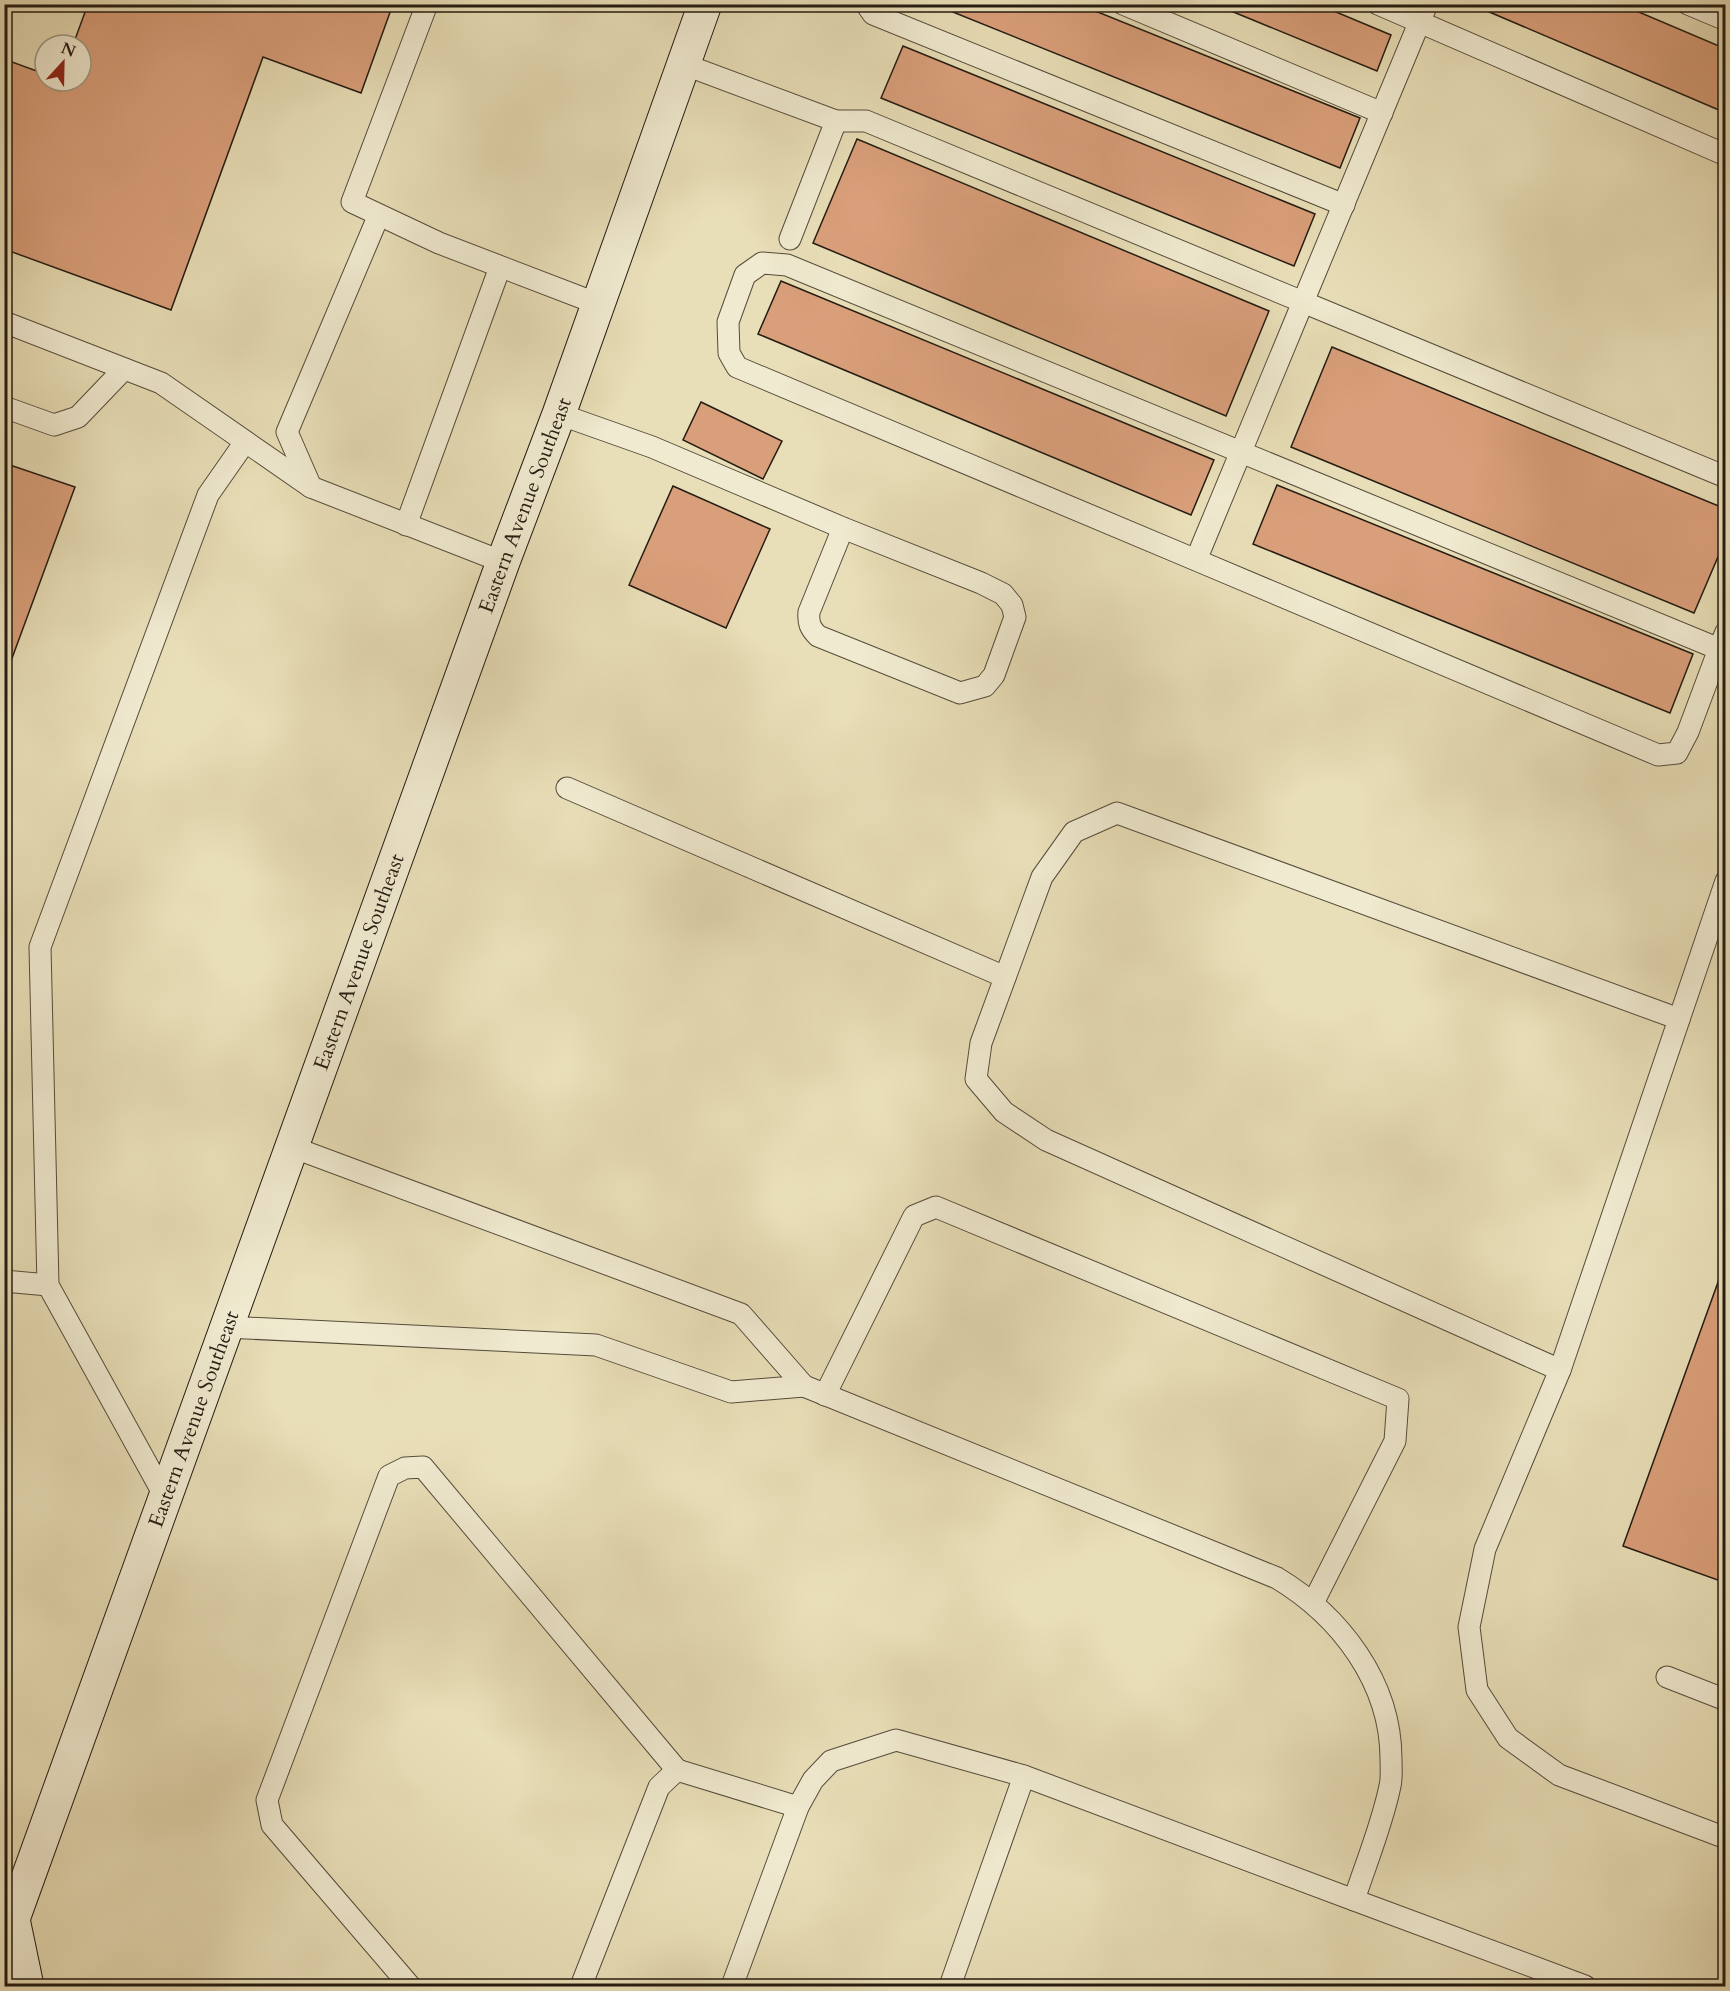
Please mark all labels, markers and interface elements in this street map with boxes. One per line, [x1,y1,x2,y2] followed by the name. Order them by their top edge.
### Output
[33,33,93,93] north arrow
[58,37,79,63] text: N
[471,393,578,617] street label: Eastern Avenue Southeast
[306,849,411,1074] street label: Eastern Avenue Southeast
[141,1306,246,1531] street label: Eastern Avenue Southeast

